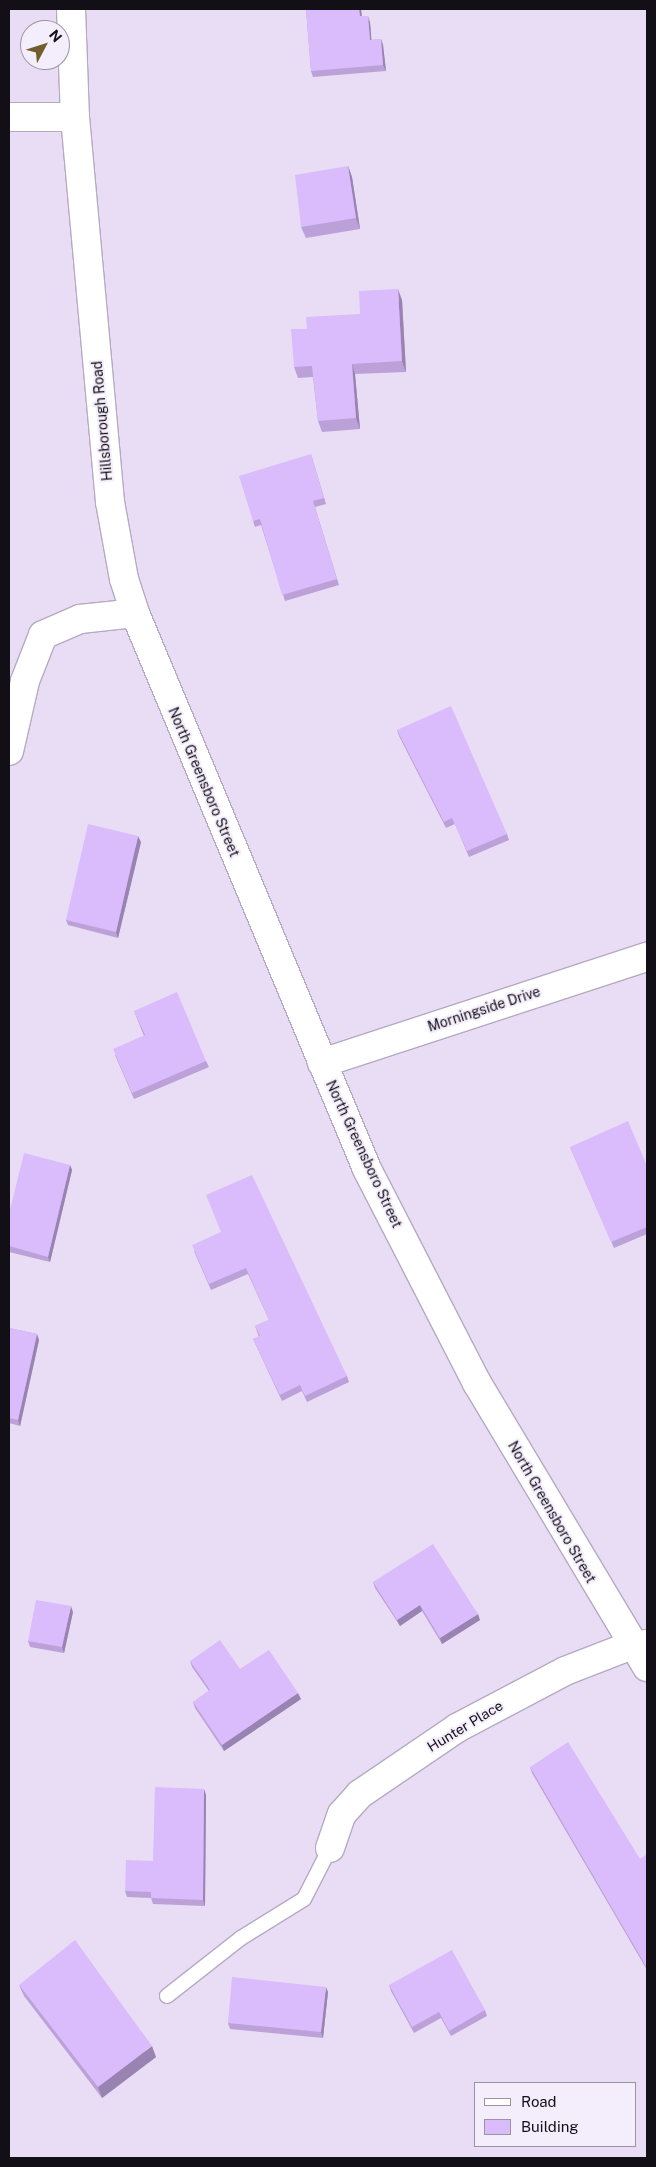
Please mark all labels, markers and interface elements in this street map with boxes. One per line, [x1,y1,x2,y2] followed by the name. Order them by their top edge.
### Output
[20,20,70,70] north arrow
[46,27,65,45] text: N
[88,360,116,482] street label: Hillsborough Road
[165,705,243,859] street label: North Greensboro Street
[425,983,543,1035] street label: Morningside Drive
[322,1078,406,1230] street label: North Greensboro Street
[504,1438,600,1586] street label: North Greensboro Street
[424,1697,506,1755] street label: Hunter Place
[473,2082,636,2147] legend
[521,2093,557,2110] text: Road
[521,2118,579,2135] text: Building

